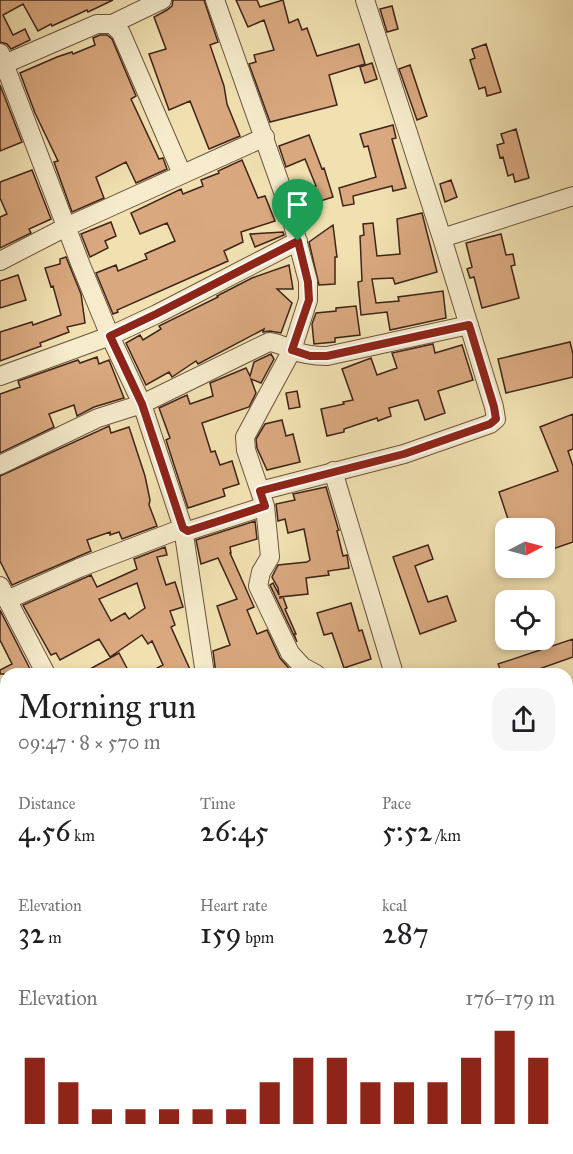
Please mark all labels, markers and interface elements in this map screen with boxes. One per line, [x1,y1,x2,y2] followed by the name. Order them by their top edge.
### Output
[272,179,323,241] pin
[281,188,314,221] icon: arrive
[495,518,555,578] north arrow
[495,518,555,650] map controls
[495,590,555,650] button: locate
[18,687,196,727] text: Morning run
[492,688,555,751] button: share
[18,730,160,754] text: 09:47 · 8 × 570 m
[18,794,75,813] text: Distance
[200,794,235,813] text: Time
[382,794,411,813] text: Pace
[18,813,71,849] text: 4.56
[200,813,268,849] text: 26:45
[382,813,432,849] text: 5:52
[71,826,95,845] text: km
[432,826,461,845] text: /km
[18,896,82,915] text: Elevation
[200,896,267,915] text: Heart rate
[382,896,407,915] text: kcal
[18,915,45,951] text: 32
[200,915,242,951] text: 159
[382,915,429,951] text: 287
[45,928,62,947] text: m
[242,928,274,947] text: bpm
[18,986,97,1010] text: Elevation
[465,986,555,1010] text: 176–179 m

